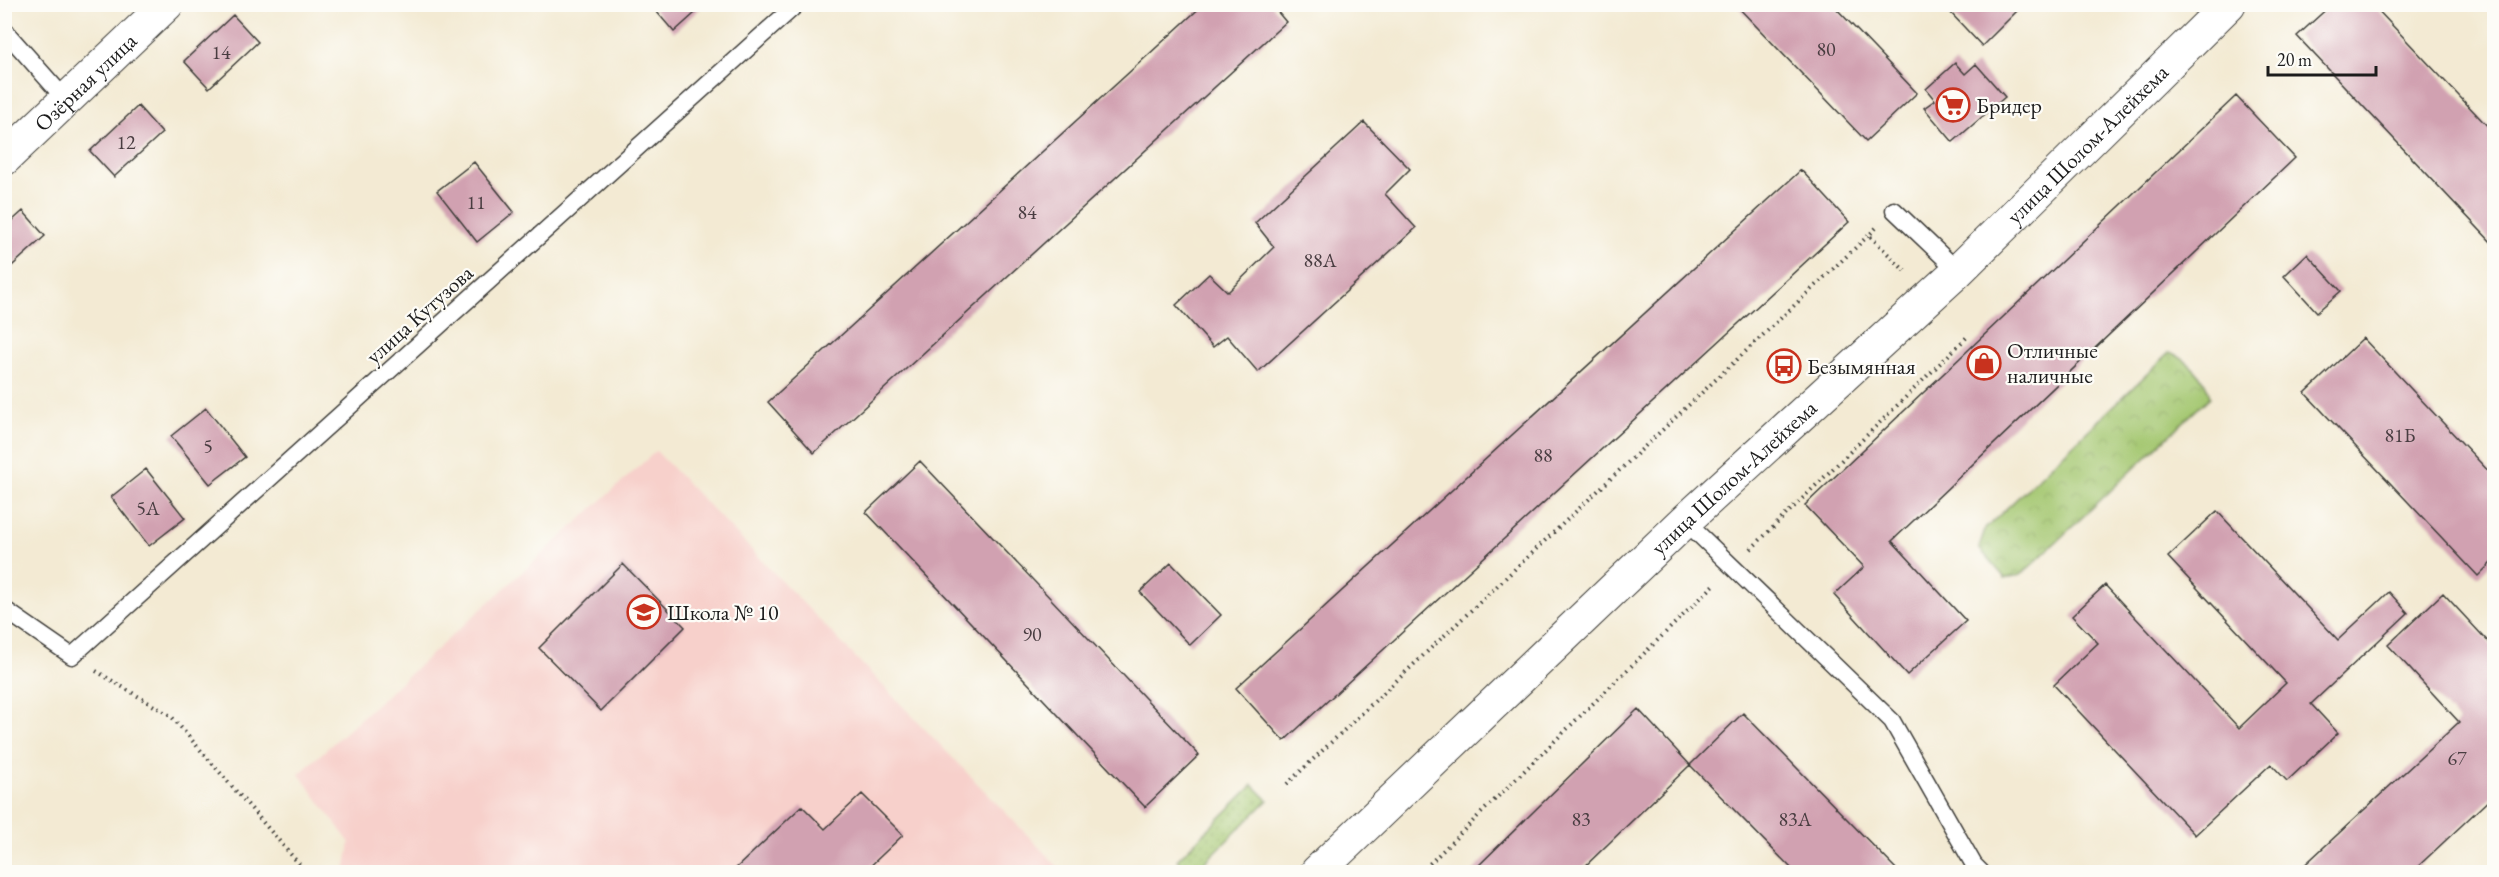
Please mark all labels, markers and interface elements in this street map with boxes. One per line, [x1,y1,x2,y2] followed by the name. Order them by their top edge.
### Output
[28,26,143,138] street label: Озёрная улица
[1816,36,1836,62] house number: 80
[211,39,231,65] house number: 14
[2268,39,2376,77] scale bar
[2277,48,2312,71] text: 20 m
[2000,58,2175,230] street label: улица Шолом-Алейхема
[1935,87,1971,123] supermarket icon: Бридер
[1976,91,2042,120] place label: Бридер
[116,129,136,155] house number: 12
[466,189,486,215] house number: 11
[1017,199,1037,225] house number: 84
[1303,247,1337,273] house number: 88А
[360,258,479,370] street label: улица Кутузова
[2007,336,2098,390] place label: Отличные наличные
[1966,345,2002,381] shop icon: Отличные наличные
[1766,348,1802,384] bus stop icon: Безымянная
[1807,352,1916,381] place label: Безымянная
[1645,393,1823,561] street label: улица Шолом-Алейхема
[2385,422,2416,448] house number: 81Б
[203,433,213,459] house number: 5
[1533,442,1553,468] house number: 88
[136,495,160,521] house number: 5А
[626,594,662,630] school or university icon: Школа № 10
[667,598,779,627] place label: Школа № 10
[1022,621,1042,647] house number: 90
[2447,745,2467,771] house number: 67
[1571,806,1591,832] house number: 83
[1778,806,1812,832] house number: 83А

